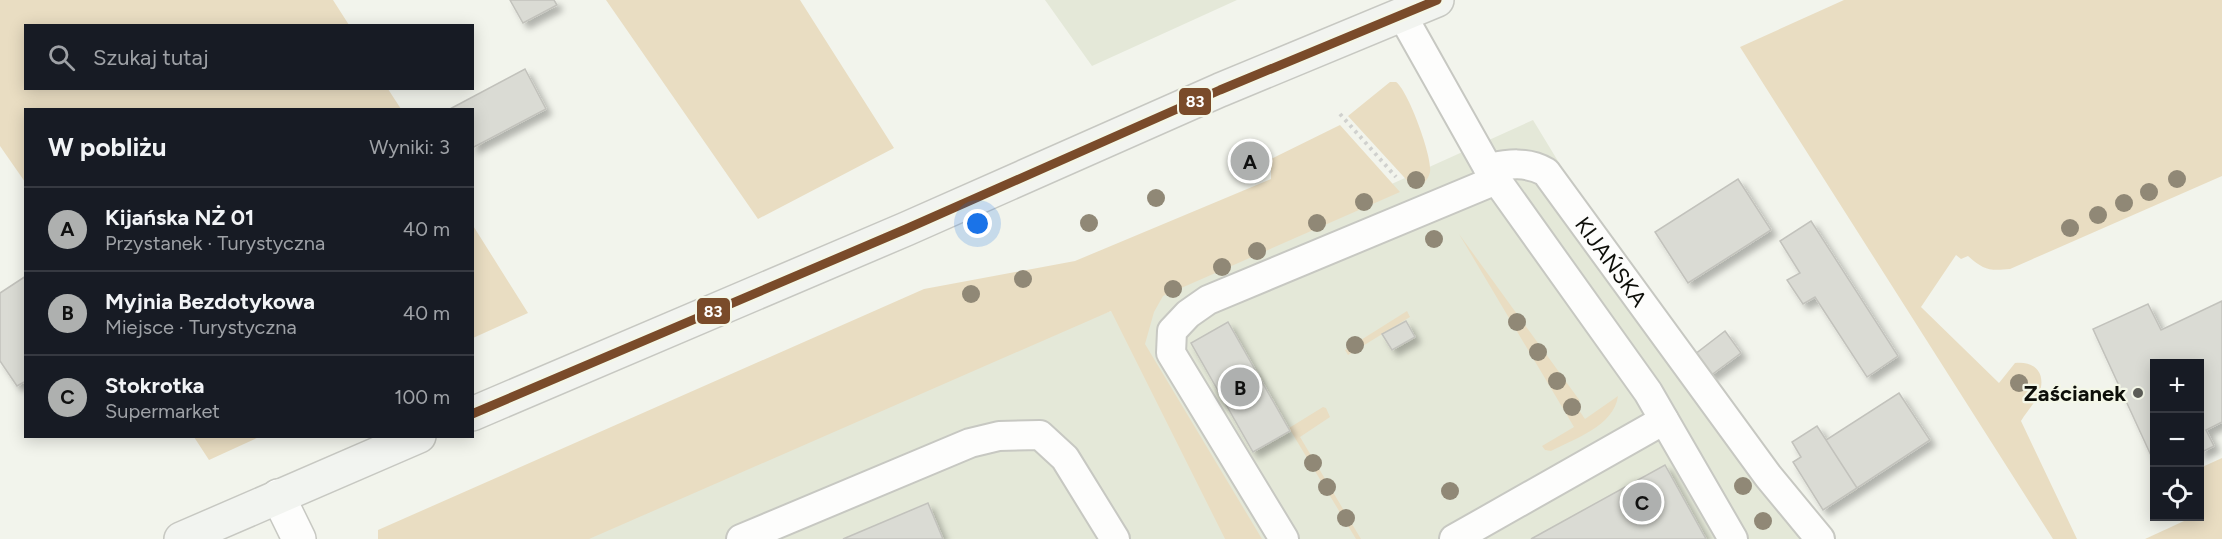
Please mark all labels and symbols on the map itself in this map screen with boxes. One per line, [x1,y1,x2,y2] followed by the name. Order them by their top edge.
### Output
[1178,87,1212,116] line badge: 83
[1186,92,1204,111] text: 83
[1230,138,1270,184] pin: A
[963,209,992,238] your location
[1569,212,1653,312] street label: KIJAŃSKA
[696,297,731,325] line badge: 83
[704,302,722,321] text: 83
[1220,364,1260,410] pin: B
[2024,380,2126,407] place label: Zaścianek
[2131,386,2145,400] marker: Zaścianek
[1622,480,1662,524] pin: C

